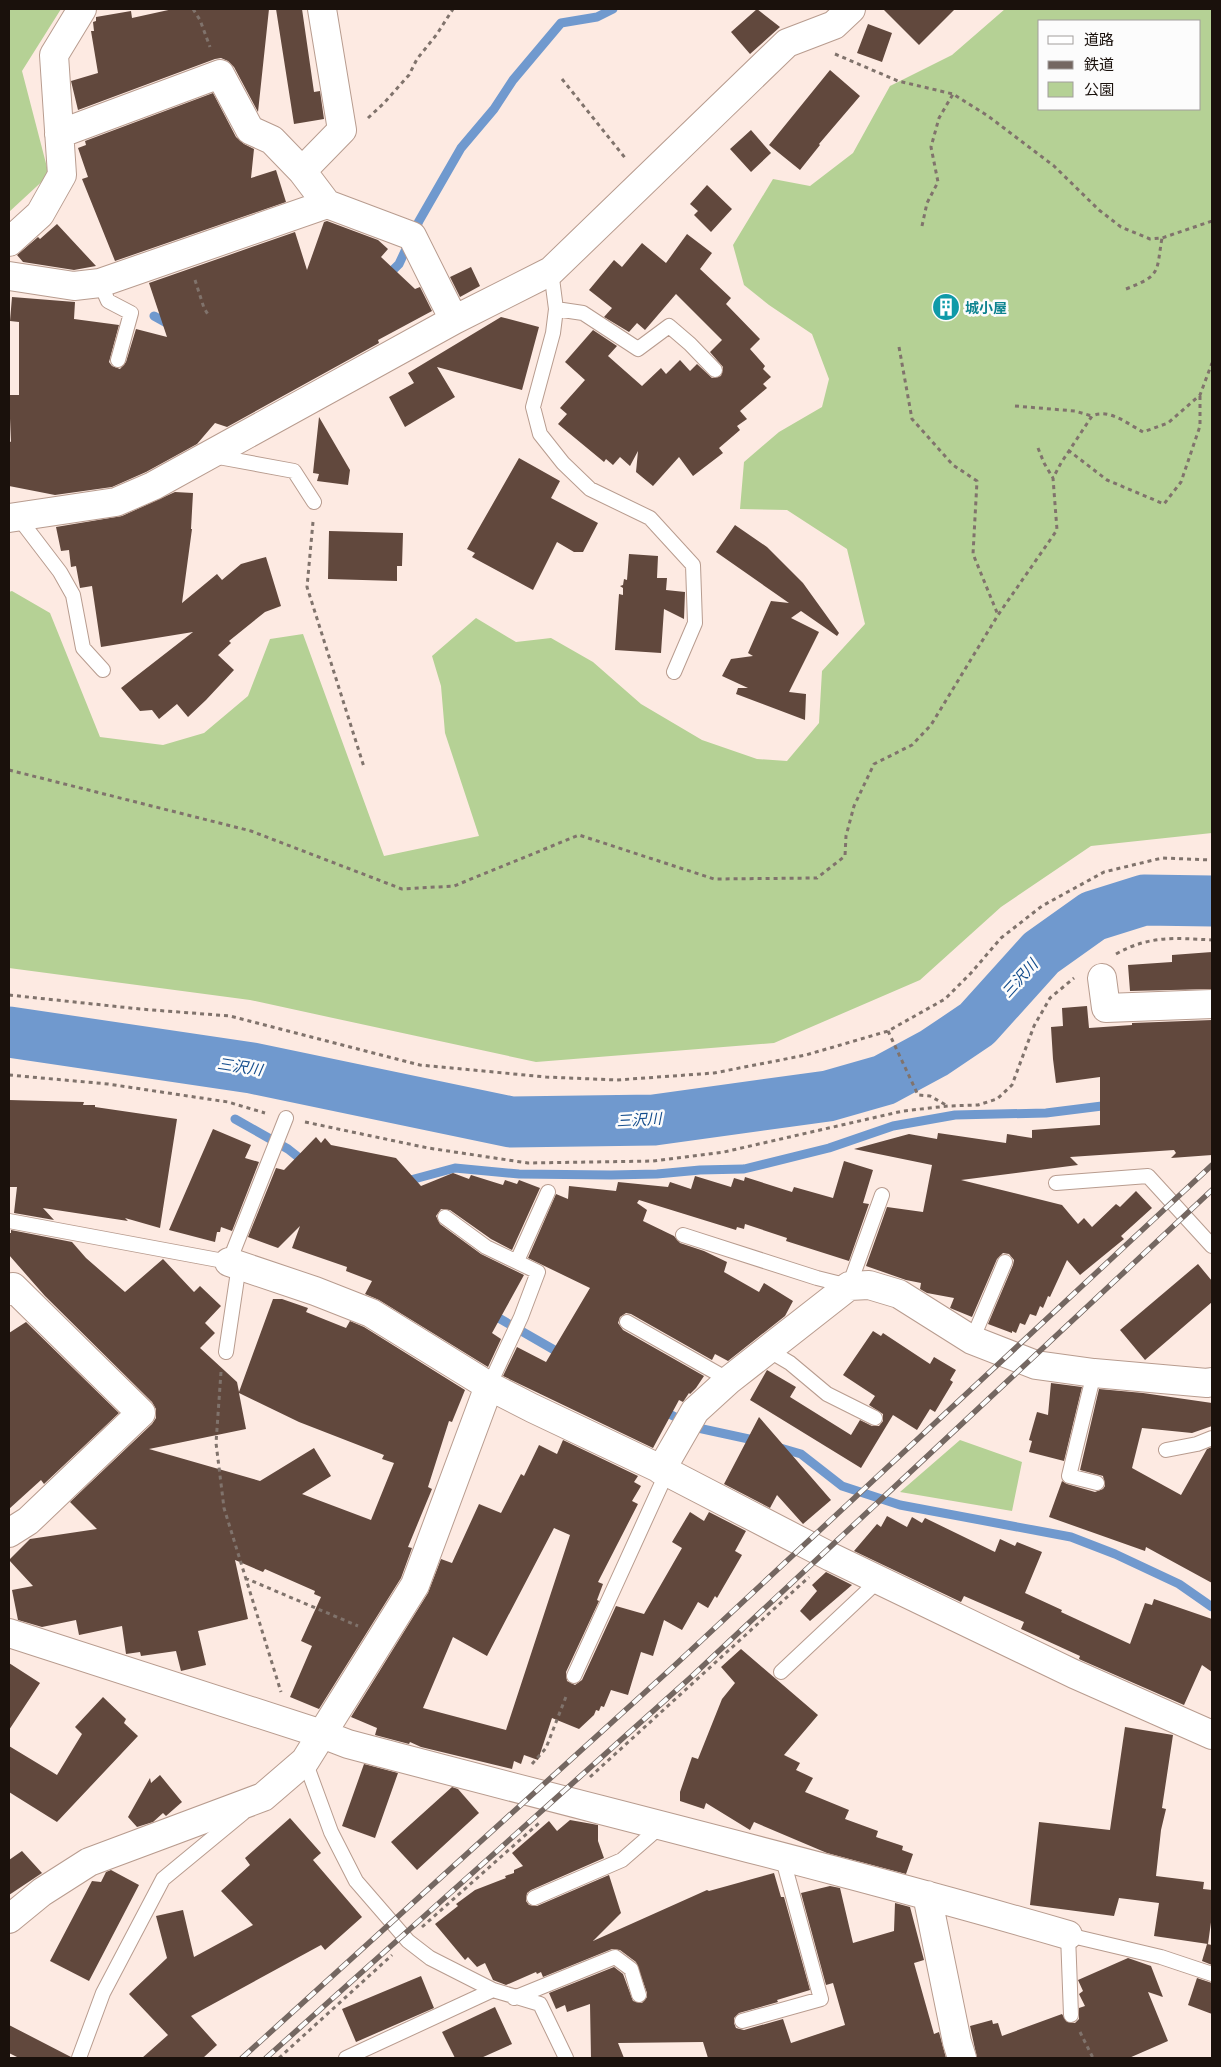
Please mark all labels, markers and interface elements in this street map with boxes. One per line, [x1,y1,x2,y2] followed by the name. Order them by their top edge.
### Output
[1038,20,1201,110] legend
[1084,30,1114,48] text: 道路
[1084,55,1114,73] text: 鉄道
[1084,80,1114,98] text: 公園
[931,292,961,322] building icon: 城小屋
[965,299,1007,316] place label: 城小屋
[997,954,1042,1001] water label: 三沢川
[216,1054,266,1079] water label: 三沢川
[616,1109,664,1129] water label: 三沢川

